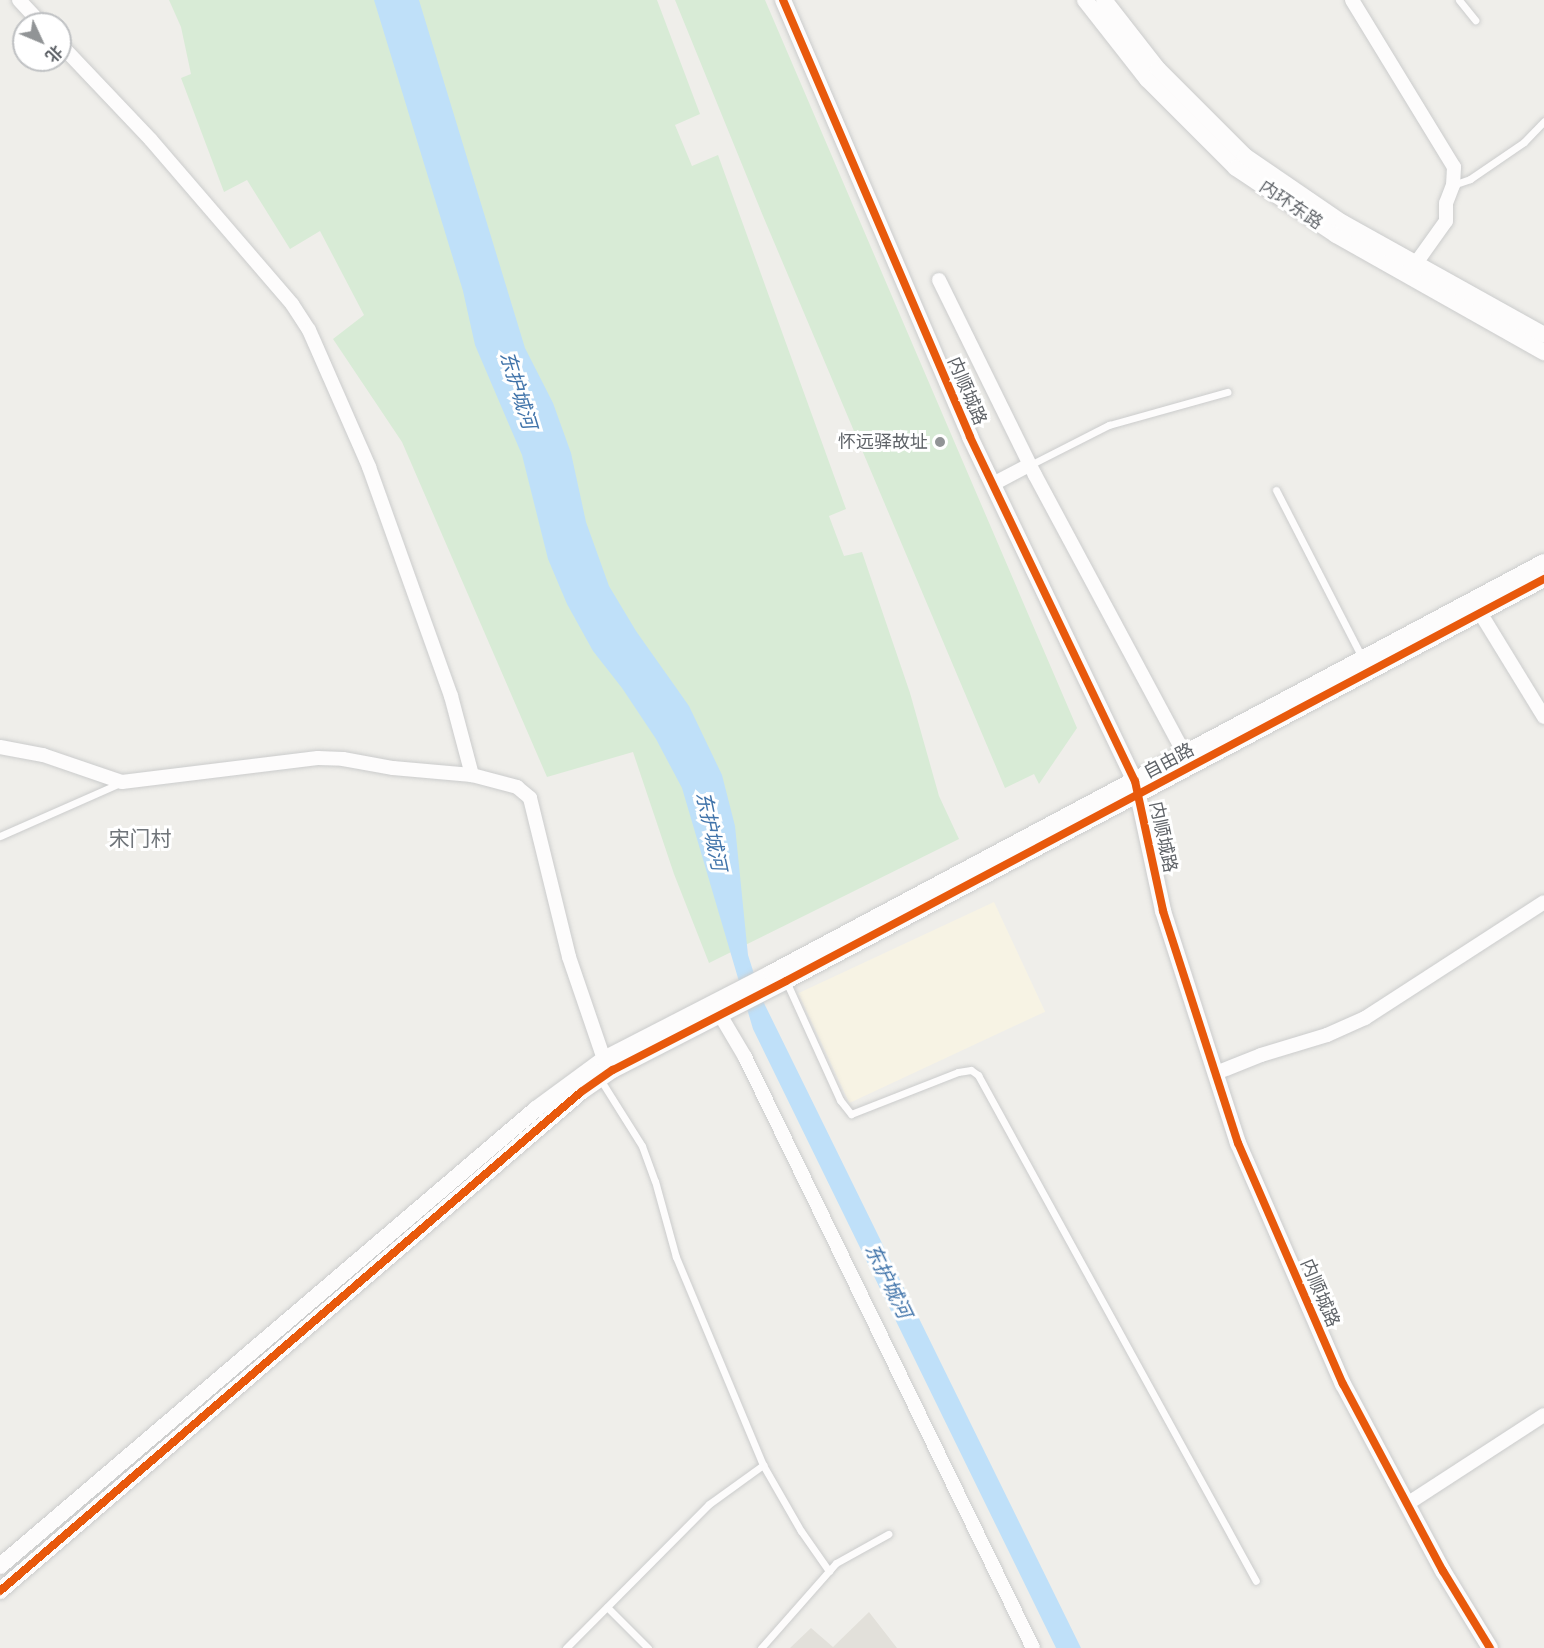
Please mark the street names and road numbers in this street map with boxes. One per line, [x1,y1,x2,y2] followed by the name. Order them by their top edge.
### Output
[1255,176,1327,234] street label: 内环东路
[943,354,991,428] street label: 内顺城路
[1140,739,1198,783] street label: 自由路
[1145,800,1181,874] street label: 内顺城路
[1296,1256,1344,1330] street label: 内顺城路

